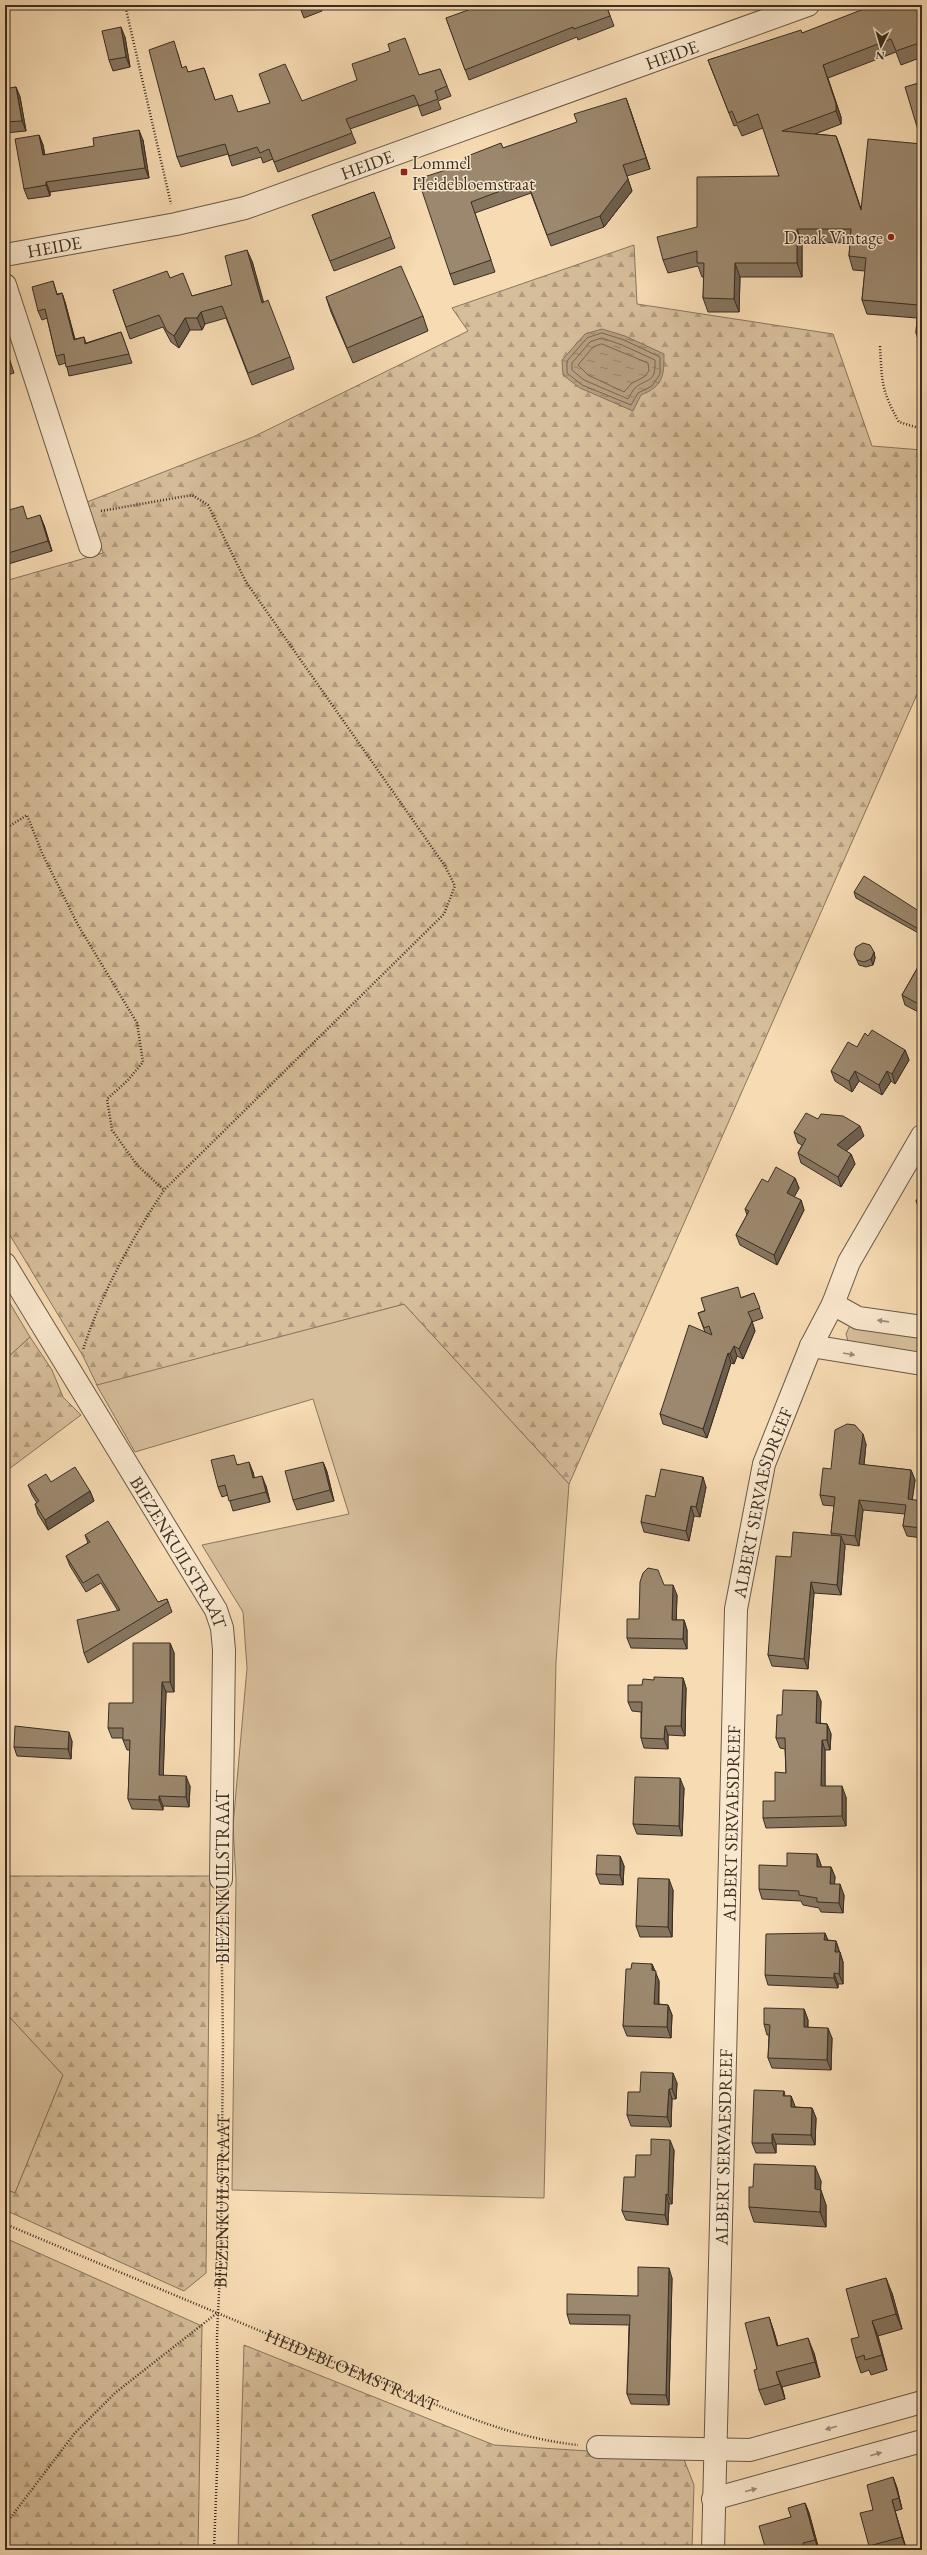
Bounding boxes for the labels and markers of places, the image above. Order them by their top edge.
place label: Lommel Heidebloemstraat [412,151,535,195]
marker: Lommel Heidebloemstraat [399,167,409,177]
place label: Draak Vintage [784,226,883,249]
marker: Draak Vintage [886,232,896,242]

